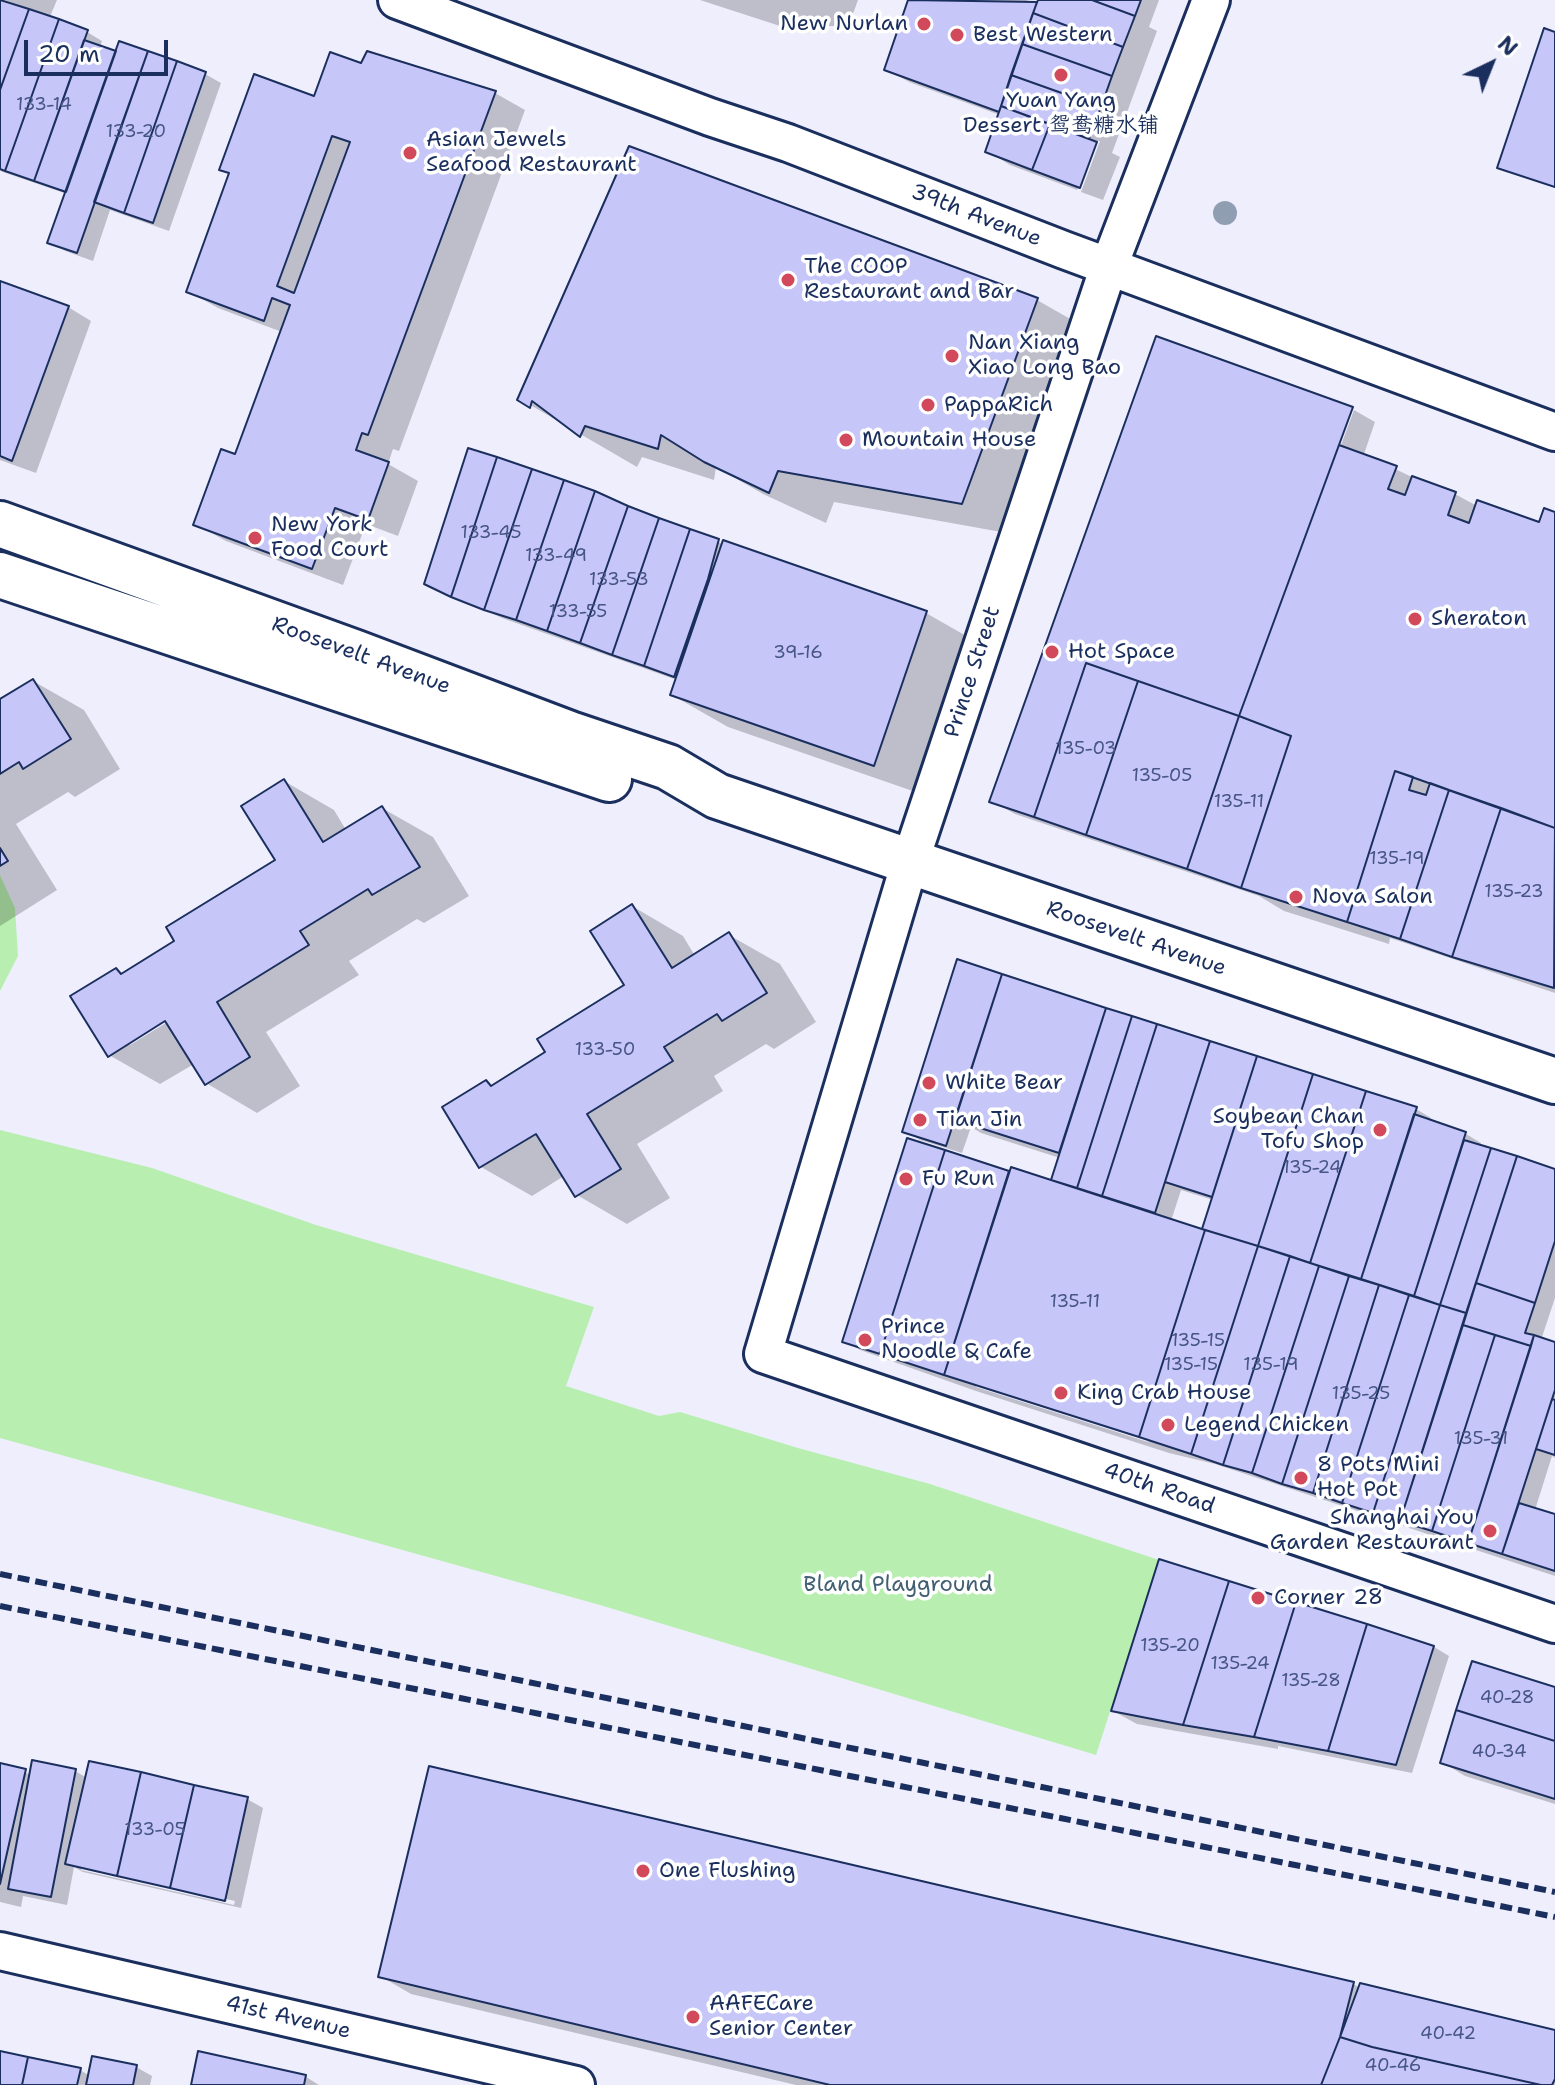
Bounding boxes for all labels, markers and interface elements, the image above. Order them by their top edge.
place label: New Nurlan [780,11,908,37]
marker: New Nurlan [915,15,933,33]
place label: Best Western [973,22,1113,48]
scale bar [28,24,172,74]
north arrow [1451,24,1531,104]
marker: Best Western [948,26,966,44]
text: N [1491,30,1524,63]
text: 20 m [38,38,100,70]
marker: Yuan Yang Dessert 鸳鸯糖水铺 [1052,66,1070,84]
place label: Yuan Yang Dessert 鸳鸯糖水铺 [963,88,1159,140]
house number: 133-14 [16,94,72,116]
house number: 133-20 [106,121,166,143]
place label: Asian Jewels Seafood Restaurant [426,127,637,178]
marker: Asian Jewels Seafood Restaurant [401,144,419,162]
street label: 39th Avenue [907,179,1045,253]
place label: The COOP Restaurant and Bar [804,254,1014,306]
marker: The COOP Restaurant and Bar [779,271,797,289]
place label: Nan Xiang Xiao Long Bao [968,330,1121,382]
marker: Nan Xiang Xiao Long Bao [943,347,961,365]
place label: PappaRich [944,392,1053,418]
marker: PappaRich [919,396,937,414]
place label: Mountain House [862,427,1036,453]
marker: Mountain House [837,431,855,449]
place label: New York Food Court [271,512,389,564]
house number: 133-45 [461,522,521,544]
marker: New York Food Court [246,529,264,547]
house number: 133-49 [525,545,587,567]
house number: 133-53 [589,569,649,591]
house number: 133-55 [549,601,607,623]
street label: Prince Street [939,603,1007,741]
place label: Sheraton [1431,606,1527,632]
marker: Sheraton [1406,610,1424,628]
street label: Roosevelt Avenue [268,611,454,701]
place label: Hot Space [1068,639,1175,665]
house number: 39-16 [773,642,823,664]
marker: Hot Space [1043,643,1061,661]
house number: 135-03 [1055,738,1117,760]
house number: 135-05 [1132,765,1192,787]
house number: 135-11 [1214,791,1264,813]
house number: 135-19 [1369,848,1425,870]
house number: 135-23 [1484,881,1544,903]
place label: Nova Salon [1312,884,1433,910]
marker: Nova Salon [1287,888,1305,906]
street label: Roosevelt Avenue [1043,896,1229,982]
house number: 133-50 [575,1039,635,1061]
place label: White Bear [945,1070,1063,1096]
marker: White Bear [920,1074,938,1092]
place label: Soybean Chan Tofu Shop [1213,1104,1364,1156]
place label: Tian Jin [936,1107,1022,1133]
marker: Tian Jin [911,1111,929,1129]
marker: Soybean Chan Tofu Shop [1371,1121,1389,1139]
house number: 135-24 [1282,1157,1342,1179]
place label: Fu Run [922,1166,994,1192]
marker: Fu Run [897,1170,915,1188]
house number: 135-11 [1050,1291,1100,1313]
place label: Prince Noodle & Cafe [881,1314,1032,1366]
house number: 135-15 [1171,1330,1225,1352]
marker: Prince Noodle & Cafe [856,1331,874,1349]
house number: 135-15 [1164,1354,1218,1376]
house number: 135-19 [1243,1354,1299,1376]
place label: King Crab House [1077,1380,1252,1406]
house number: 135-25 [1332,1383,1390,1405]
marker: King Crab House [1052,1384,1070,1402]
place label: Legend Chicken [1184,1412,1349,1438]
marker: Legend Chicken [1159,1416,1177,1434]
house number: 135-31 [1454,1428,1508,1450]
place label: 8 Pots Mini Hot Pot [1317,1452,1440,1504]
street label: 40th Road [1100,1458,1218,1520]
marker: 8 Pots Mini Hot Pot [1292,1469,1310,1487]
place label: Shanghai You Garden Restaurant [1270,1505,1474,1556]
marker: Shanghai You Garden Restaurant [1481,1522,1499,1540]
park label: Bland Playground [803,1572,993,1598]
place label: Corner 28 [1274,1585,1383,1611]
marker: Corner 28 [1249,1589,1267,1607]
house number: 135-20 [1140,1635,1200,1657]
house number: 135-24 [1210,1653,1270,1675]
house number: 135-28 [1281,1670,1341,1692]
house number: 40-28 [1480,1687,1534,1709]
house number: 40-34 [1472,1741,1526,1763]
house number: 133-05 [124,1819,186,1841]
place label: One Flushing [659,1858,795,1884]
marker: One Flushing [634,1862,652,1880]
street label: 41st Avenue [223,1991,353,2045]
place label: AAFECare Senior Center [709,1991,853,2042]
marker: AAFECare Senior Center [684,2008,702,2026]
house number: 40-42 [1420,2023,1476,2045]
house number: 40-46 [1365,2055,1421,2077]

